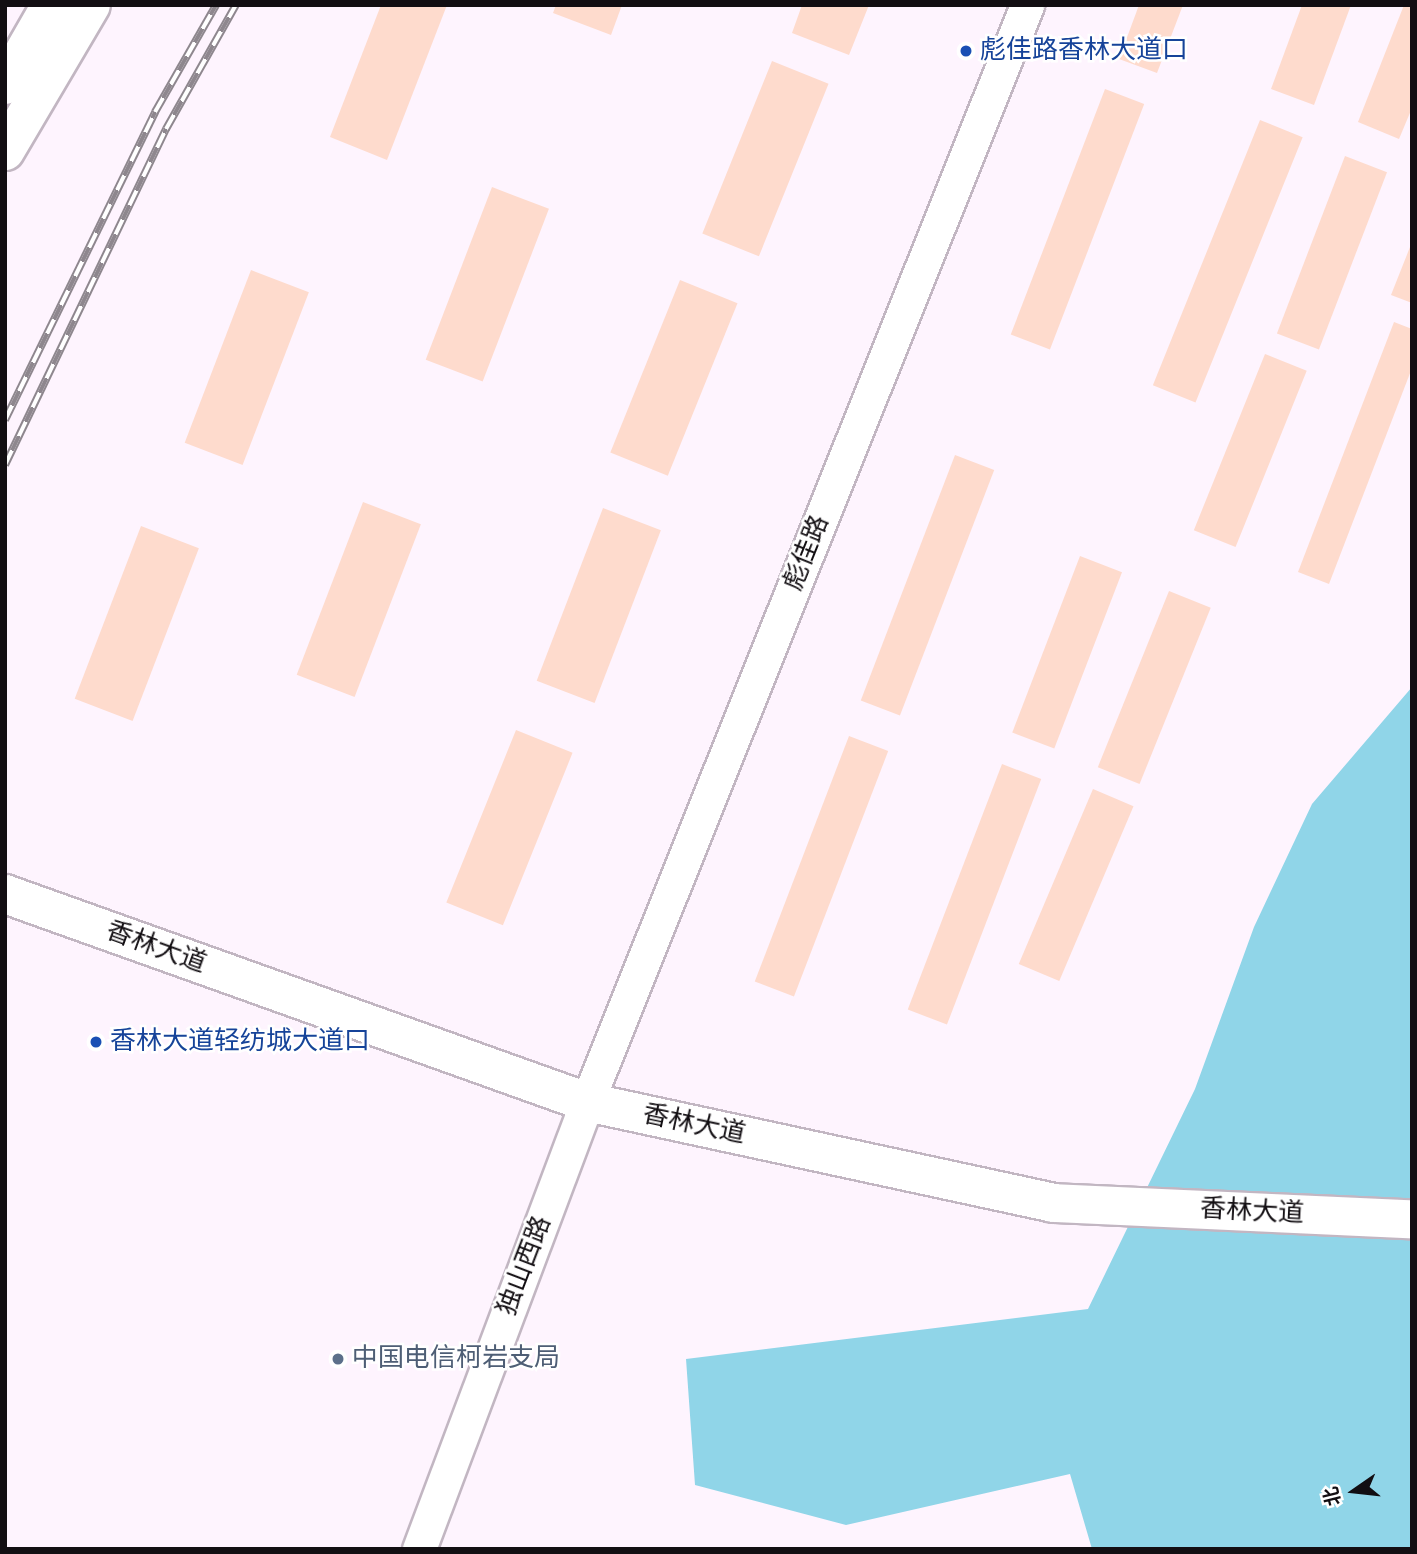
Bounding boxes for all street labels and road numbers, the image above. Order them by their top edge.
street label: 彪佳路 [778,511,836,595]
street label: 香林大道 [102,916,210,980]
street label: 香林大道 [640,1099,748,1151]
street label: 香林大道 [1199,1194,1305,1230]
street label: 独山西路 [492,1212,558,1320]

